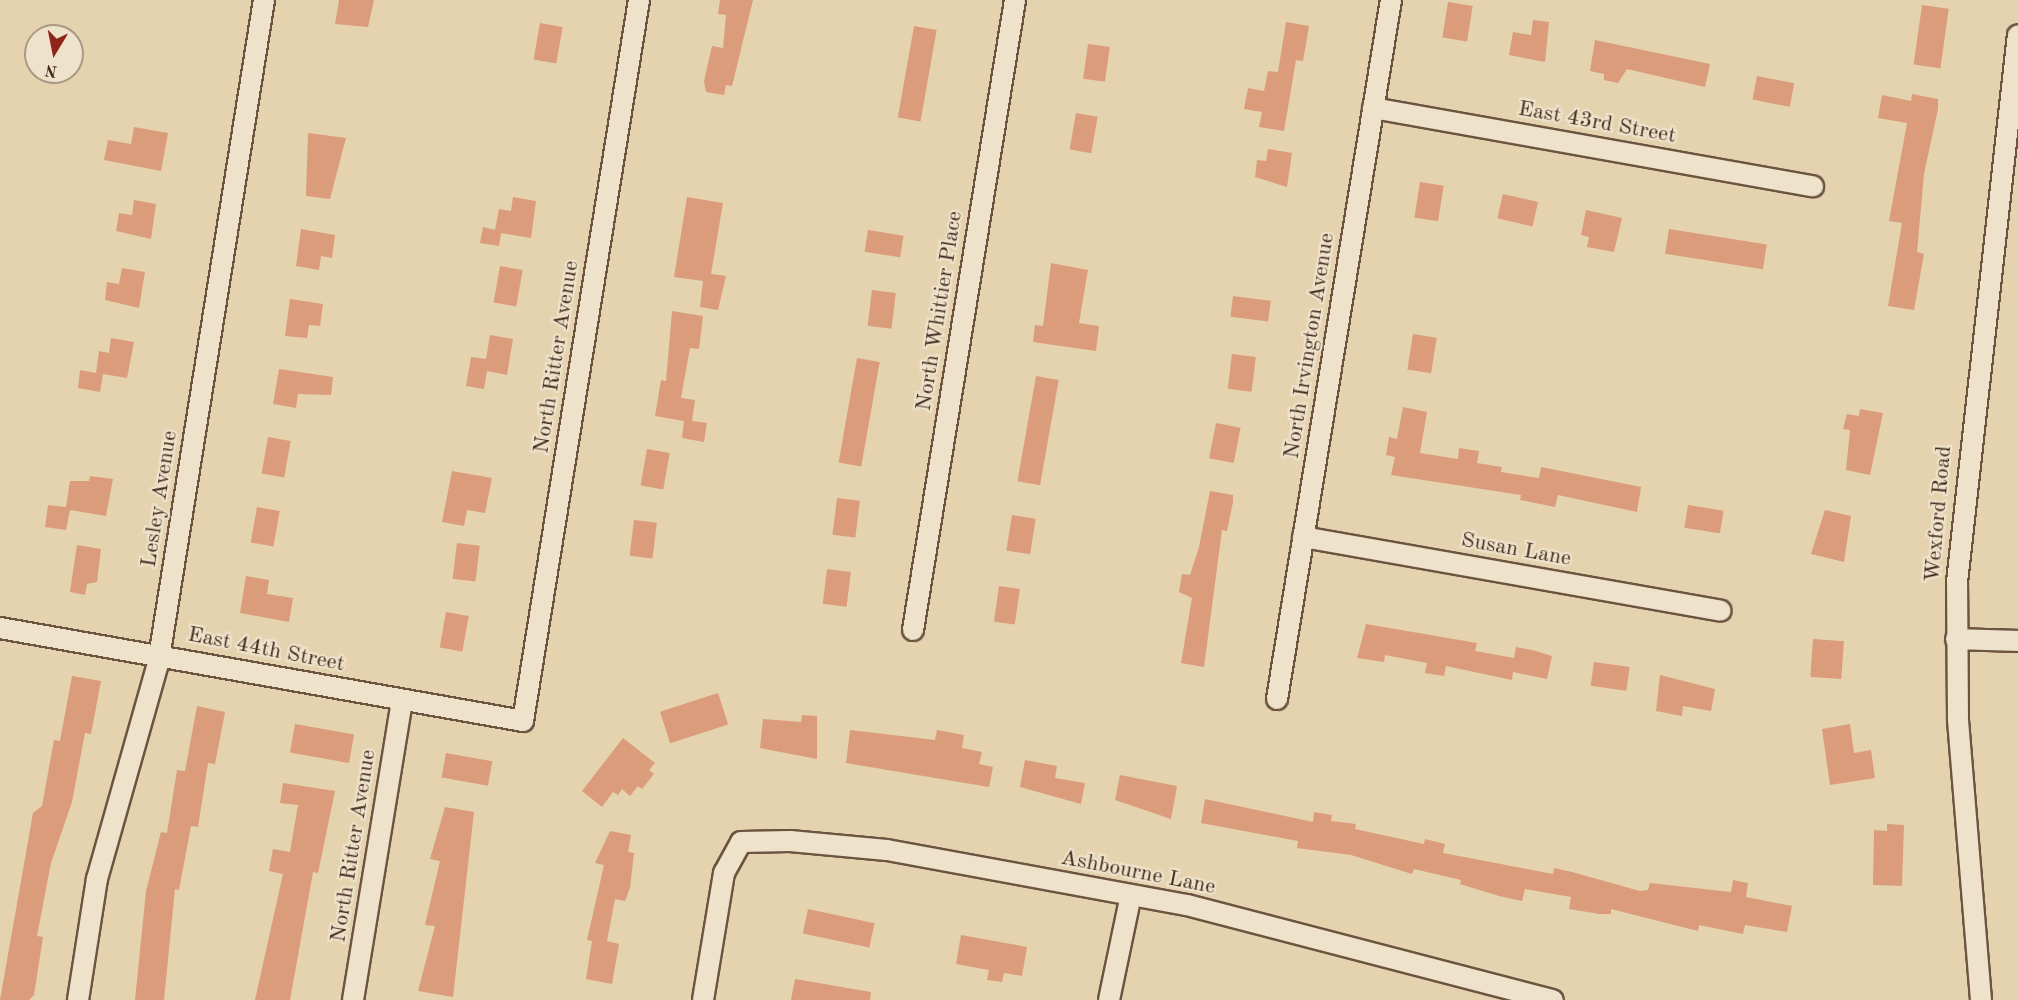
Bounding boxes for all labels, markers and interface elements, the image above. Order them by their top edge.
north arrow [24,24,84,84]
text: N [44,61,59,79]
street label: East 43rd Street [1516,96,1678,150]
street label: North Whittier Place [911,209,969,413]
street label: North Irvington Avenue [1279,231,1341,461]
street label: North Ritter Avenue [529,259,585,455]
street label: Lesley Avenue [136,429,184,569]
street label: Wexford Road [1920,445,1958,583]
street label: Susan Lane [1459,527,1573,573]
street label: East 44th Street [185,622,347,678]
street label: North Ritter Avenue [326,748,382,944]
street label: Ashbourne Lane [1058,845,1218,901]

